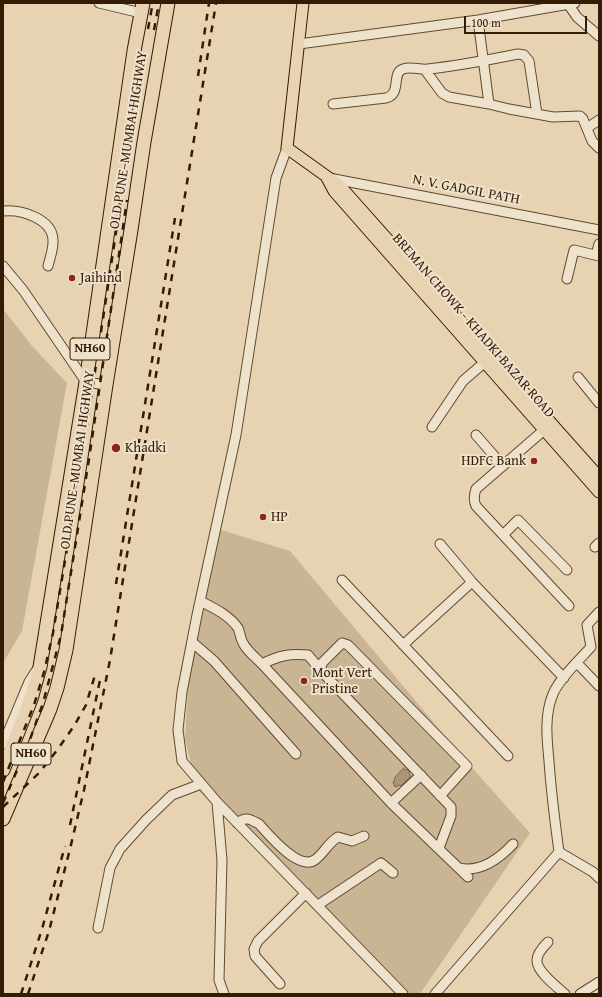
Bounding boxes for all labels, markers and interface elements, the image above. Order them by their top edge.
scale bar [466,8,589,34]
text: 100 m [471,14,501,31]
street label: OLD PUNE–MUMBAI HIGHWAY [107,50,151,230]
street label: N. V. GADGIL PATH [411,171,521,209]
street label: BREMAN CHOWK - KHADKI BAZAR ROAD [388,230,558,422]
place label: Jaihind [80,270,122,286]
marker: Jaihind [67,273,77,283]
road number: NH60 [70,338,110,360]
street label: OLD PUNE–MUMBAI HIGHWAY [57,370,99,550]
place label: Khadki [125,440,166,456]
marker: Khadki [110,442,122,454]
place label: HDFC Bank [461,453,526,469]
marker: HDFC Bank [529,456,539,466]
place label: HP [271,509,288,525]
marker: HP [258,512,268,522]
place label: Mont Vert Pristine [312,665,372,698]
marker: Mont Vert Pristine [299,676,309,686]
road number: NH60 [11,743,51,765]

